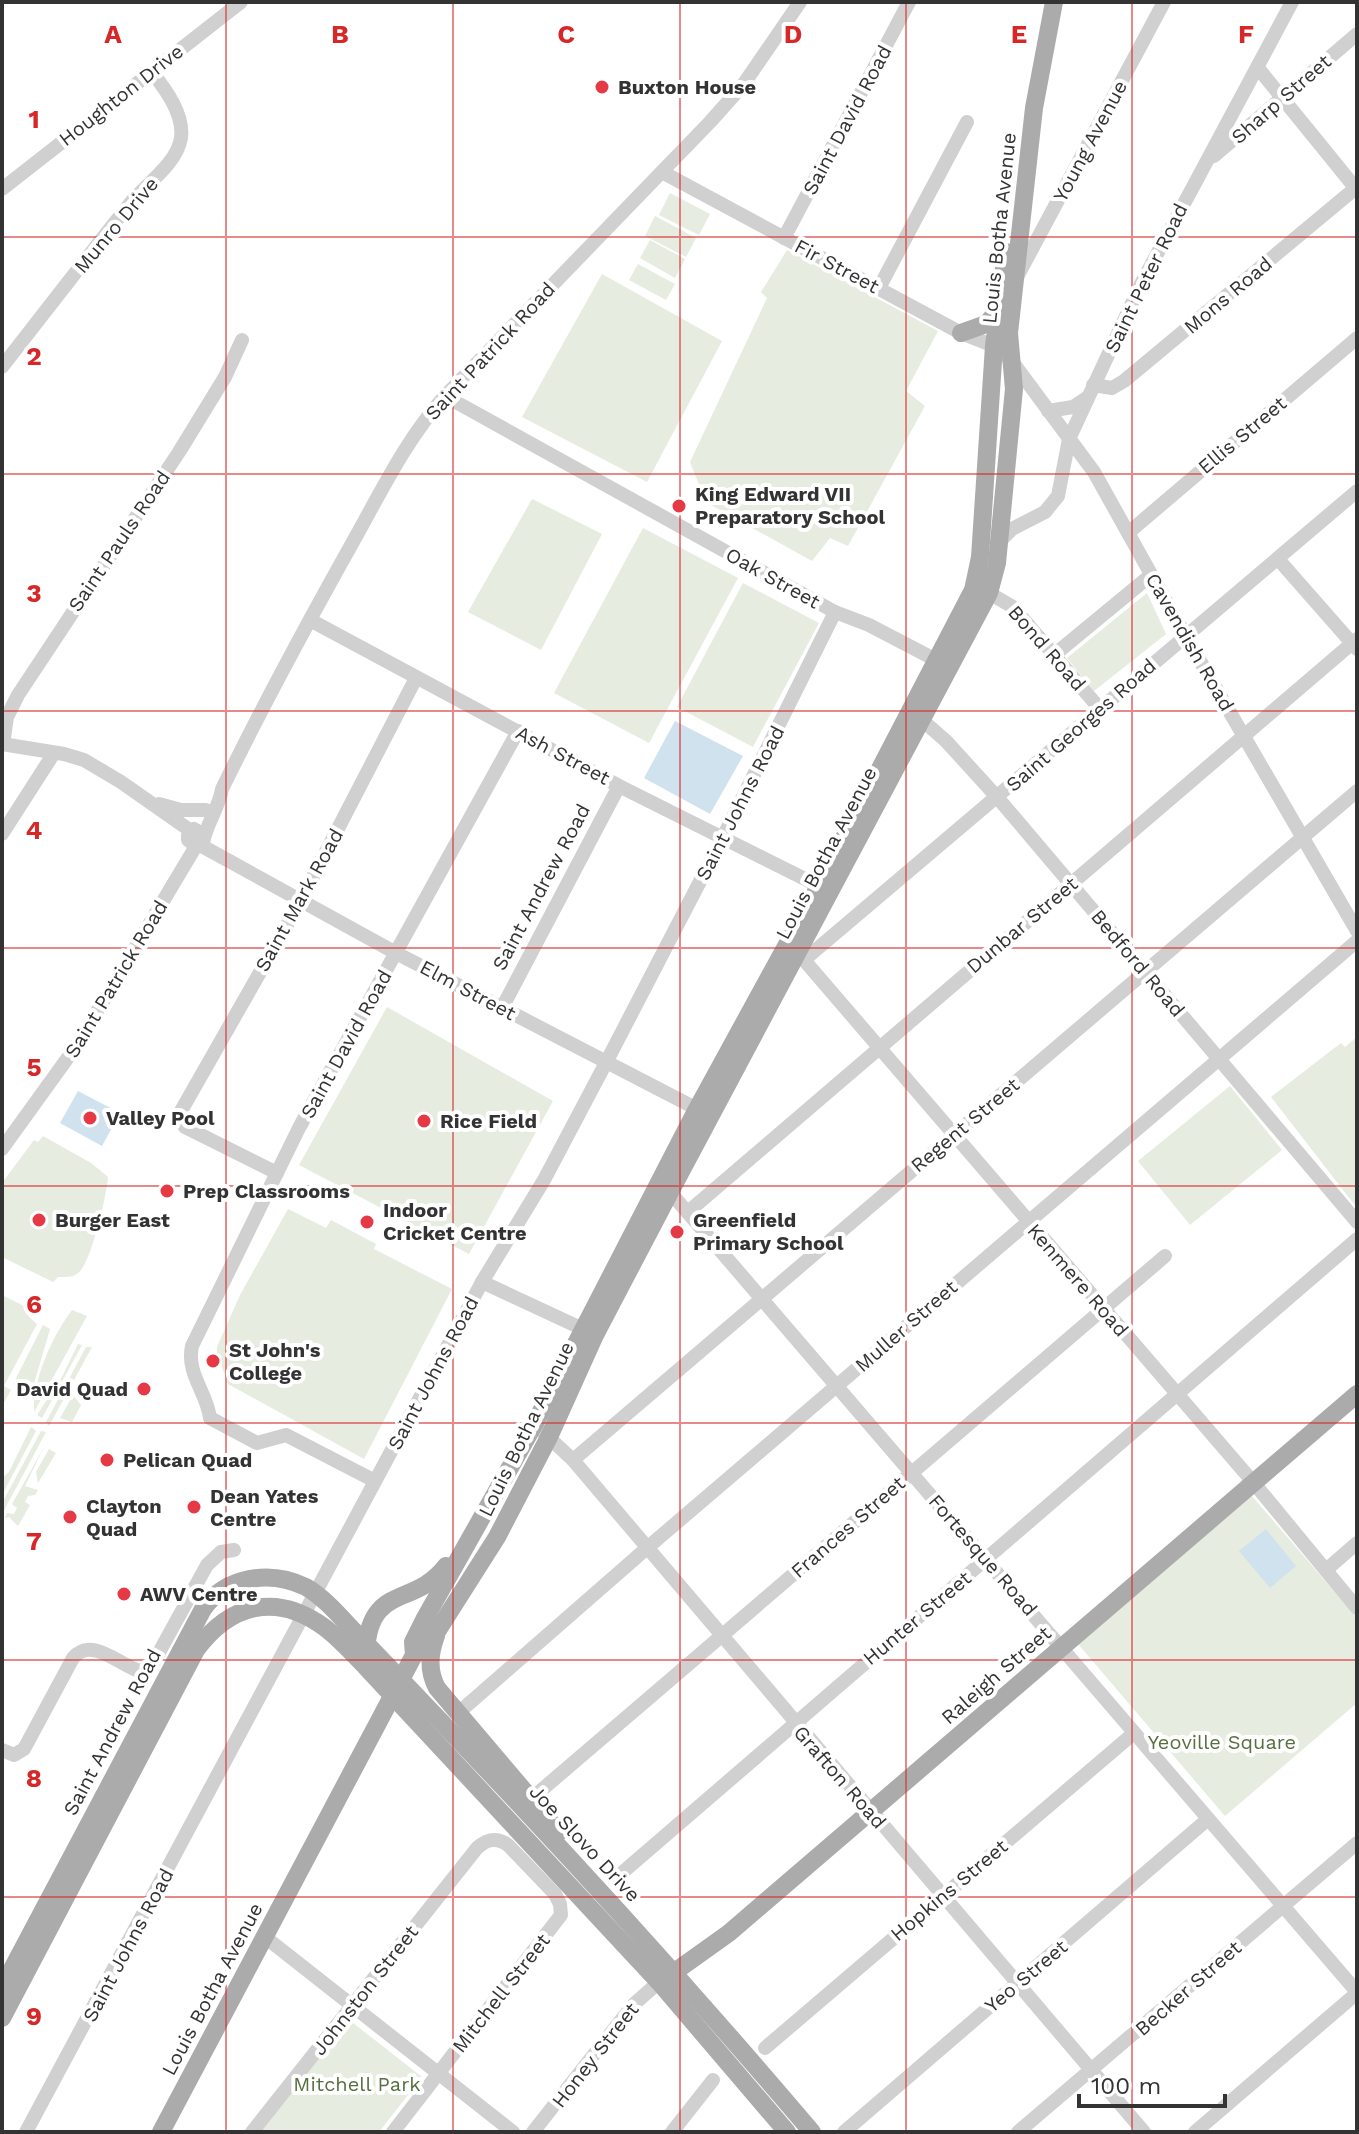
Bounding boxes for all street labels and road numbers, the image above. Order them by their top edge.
street label: Houghton Drive [54,39,188,151]
street label: Saint David Road [797,41,897,199]
street label: Sharp Street [1226,49,1336,149]
street label: Young Avenue [1048,76,1132,206]
street label: Louis Botha Avenue [977,131,1021,325]
street label: Munro Drive [69,172,163,278]
street label: Saint Peter Road [1099,199,1193,357]
street label: Fir Street [791,234,884,299]
street label: Mons Road [1179,251,1277,339]
street label: Saint Patrick Road [420,277,560,425]
street label: Ellis Street [1193,391,1292,479]
street label: Saint Pauls Road [63,466,175,616]
street label: Oak Street [722,542,825,614]
street label: Cavendish Road [1141,569,1239,715]
street label: Bond Road [1003,600,1091,696]
street label: Saint Georges Road [1001,653,1161,797]
street label: Ash Street [512,720,615,790]
street label: Saint Johns Road [691,722,789,884]
street label: Louis Botha Avenue [770,763,882,943]
street label: Saint Andrew Road [487,800,595,974]
street label: Saint Mark Road [250,824,348,976]
street label: Dunbar Street [962,871,1083,978]
street label: Saint Patrick Road [60,896,172,1062]
street label: Bedford Road [1086,904,1190,1022]
street label: Elm Street [416,955,521,1026]
street label: Saint David Road [295,966,397,1122]
street label: Regent Street [906,1072,1025,1177]
street label: Kenmere Road [1022,1219,1134,1341]
street label: Muller Street [850,1275,963,1377]
street label: Saint Johns Road [382,1292,484,1454]
street label: Louis Botha Avenue [473,1337,579,1521]
street label: Frances Street [786,1471,910,1583]
street label: Fortesque Road [924,1489,1042,1621]
street label: Hunter Street [858,1565,976,1670]
street label: Raleigh Street [936,1620,1056,1729]
street label: Saint Andrew Road [58,1645,166,1819]
street label: Grafton Road [789,1721,891,1833]
street label: Joe Slovo Drive [525,1779,645,1907]
street label: Hopkins Street [885,1834,1013,1946]
street label: Saint Johns Road [77,1864,179,2026]
street label: Louis Botha Avenue [156,1899,268,2079]
street label: Johnston Street [307,1920,424,2060]
street label: Mitchell Street [447,1928,555,2057]
street label: Yeo Street [980,1934,1073,2018]
street label: Becker Street [1130,1935,1247,2041]
street label: Honey Street [547,1997,644,2112]

